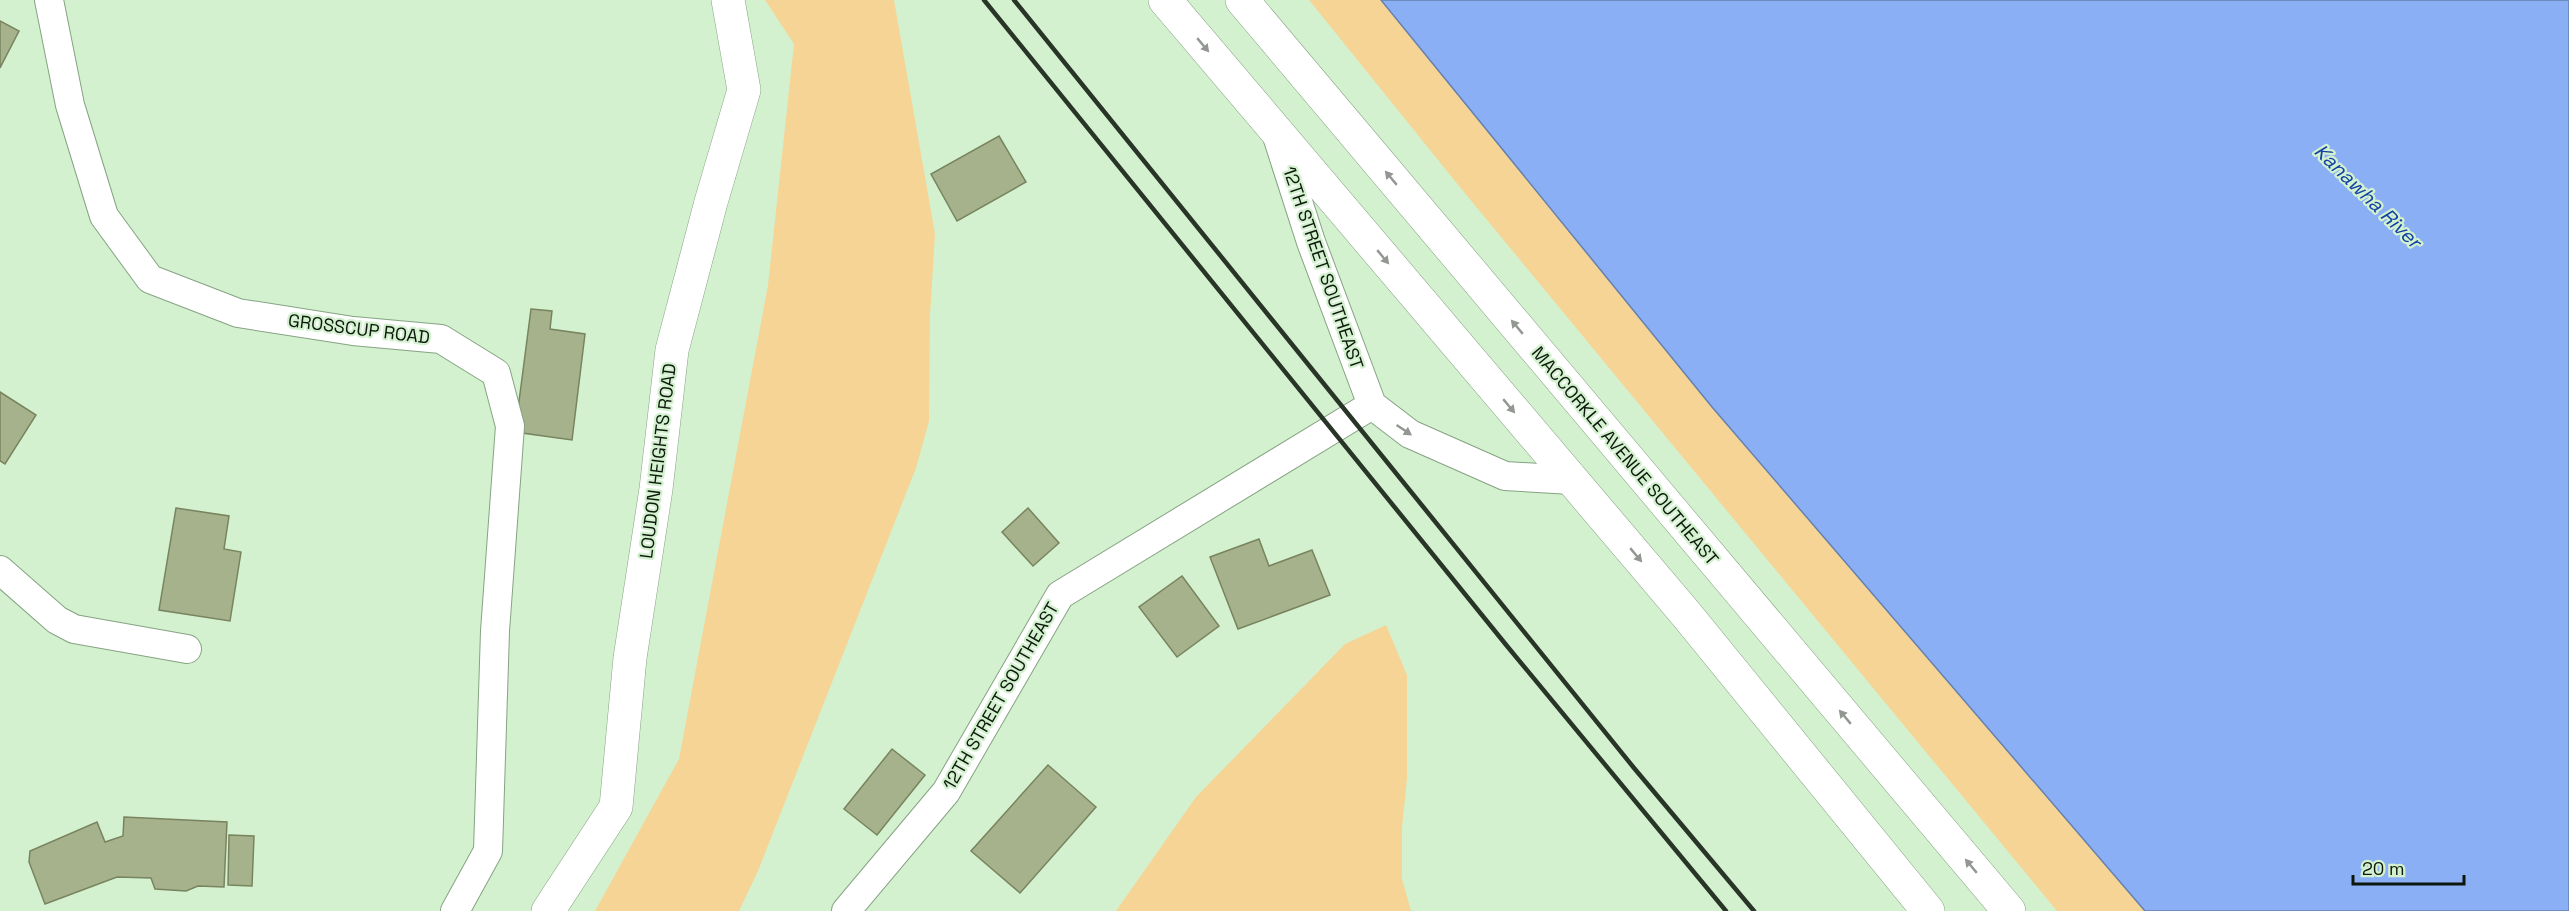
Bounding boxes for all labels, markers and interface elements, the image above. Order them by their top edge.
one-way arrow [1196,37,1209,53]
water label: Kanawha River [2309,138,2429,255]
street label: 12TH STREET SOUTHEAST [1278,163,1369,373]
one-way arrow [1385,171,1398,186]
one-way arrow [1376,249,1389,264]
street label: GROSSCUP ROAD [287,308,431,349]
one-way arrow [1510,319,1523,335]
street label: MACCORKLE AVENUE SOUTHEAST [1527,341,1724,570]
street label: LOUDON HEIGHTS ROAD [634,362,681,560]
one-way arrow [1503,398,1516,414]
one-way arrow [1395,424,1412,435]
one-way arrow [1629,547,1642,563]
street label: 12TH STREET SOUTHEAST [937,598,1064,794]
one-way arrow [1839,709,1852,725]
scale bar [2353,848,2464,886]
text: 20 m [2362,857,2405,880]
one-way arrow [1965,859,1978,874]

